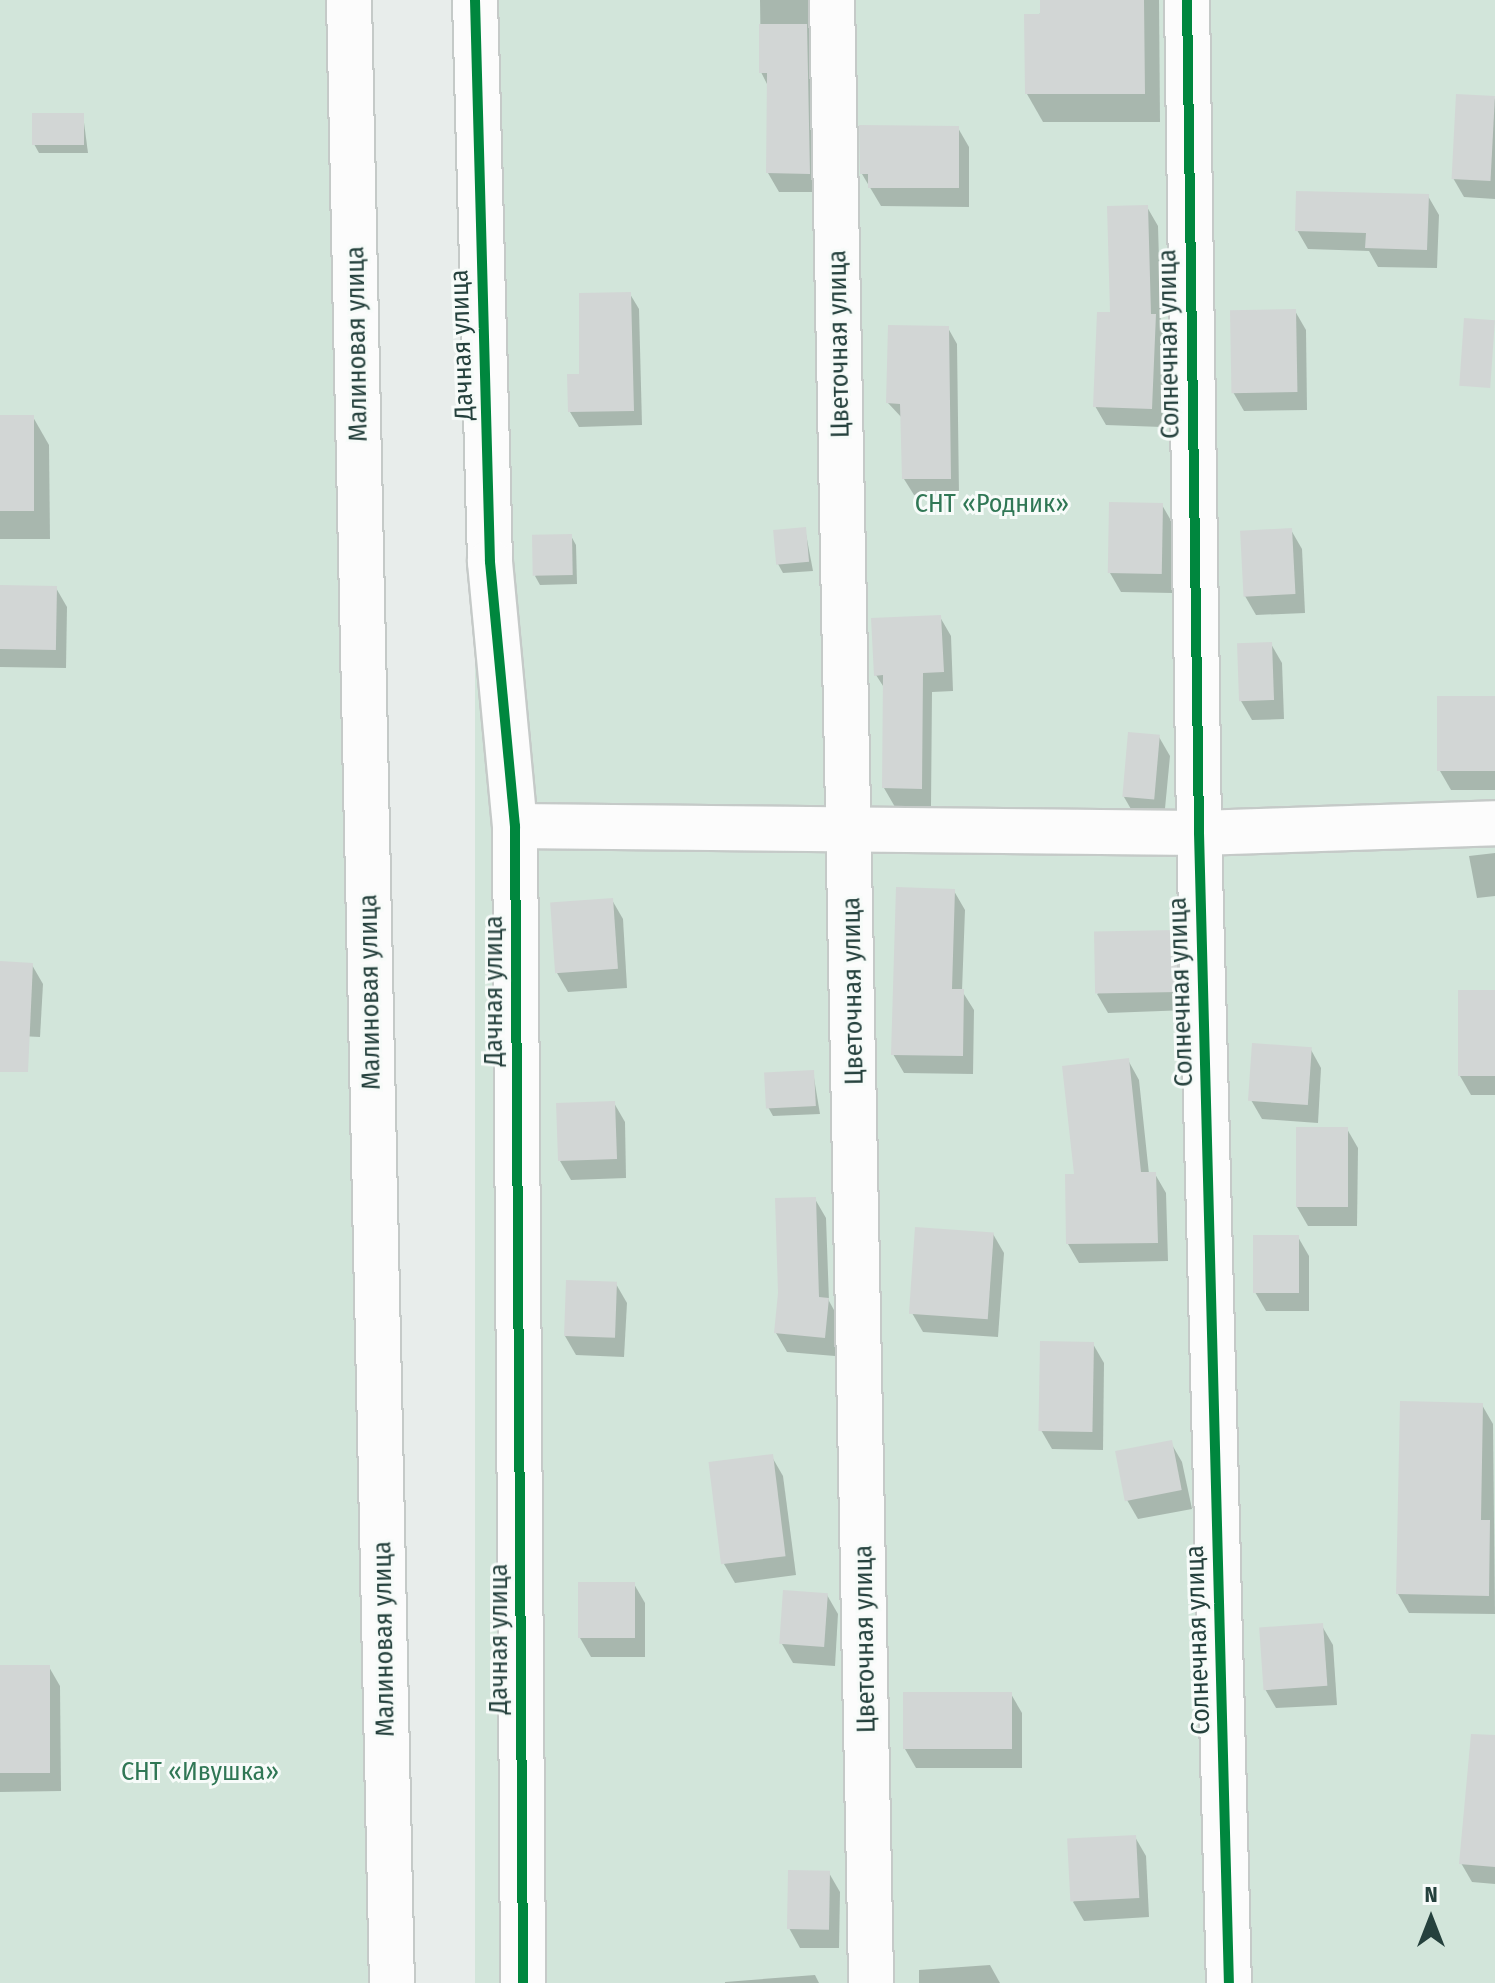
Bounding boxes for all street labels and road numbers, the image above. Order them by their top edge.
street label: Малиновая улица [340,246,374,442]
street label: Солнечная улица [1152,249,1186,439]
street label: Цветочная улица [822,250,856,438]
street label: Дачная улица [444,269,480,421]
street label: Малиновая улица [353,894,387,1090]
street label: Цветочная улица [836,897,870,1085]
street label: Солнечная улица [1162,897,1200,1087]
street label: Дачная улица [478,916,510,1066]
street label: Малиновая улица [367,1541,401,1737]
street label: Цветочная улица [848,1545,882,1733]
street label: Солнечная улица [1179,1545,1217,1735]
street label: Дачная улица [483,1564,515,1714]

